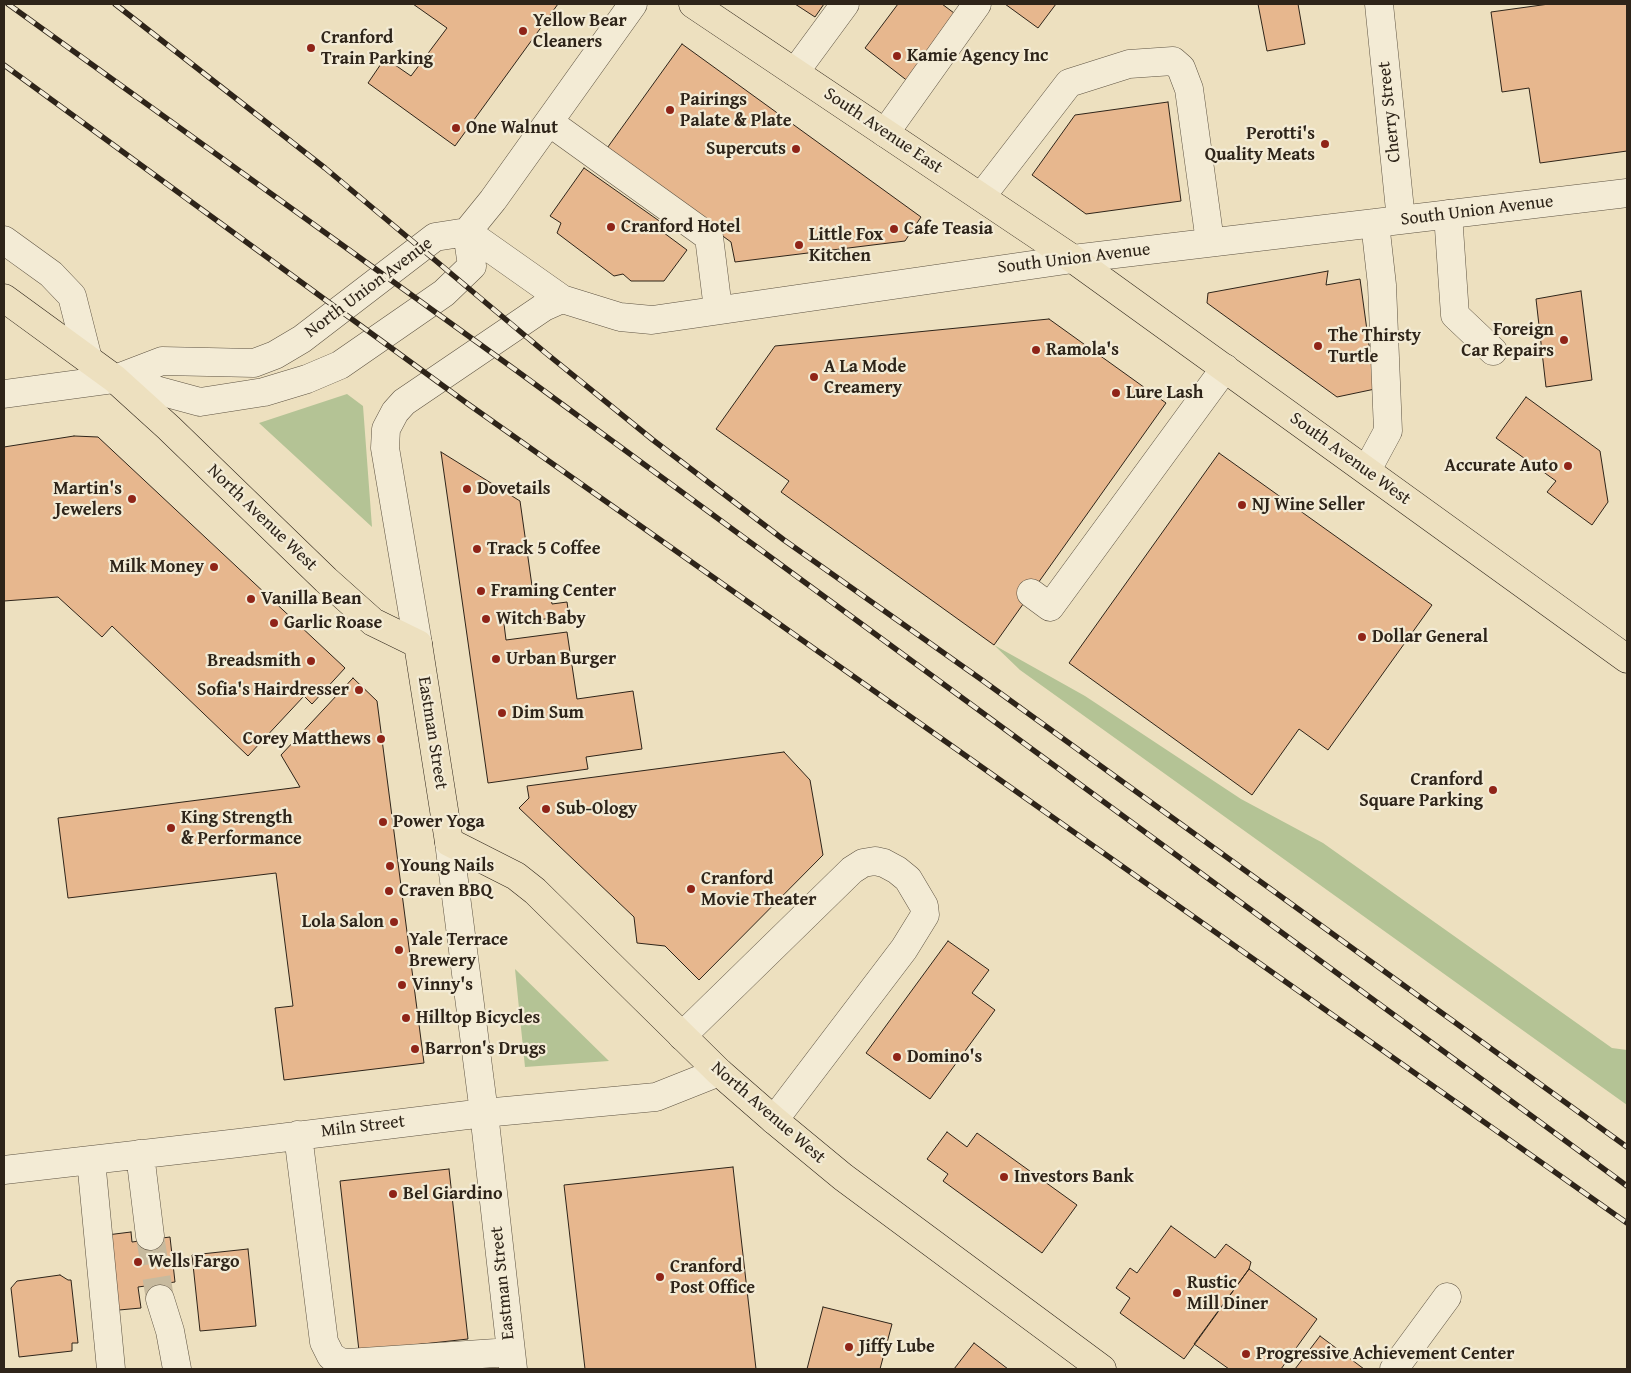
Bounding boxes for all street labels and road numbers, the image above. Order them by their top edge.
street label: Cherry Street [1374,60,1406,164]
street label: South Avenue East [820,83,946,179]
street label: South Union Avenue [1399,191,1555,231]
street label: North Union Avenue [301,233,437,343]
street label: South Union Avenue [996,239,1152,279]
street label: South Avenue West [1285,408,1415,510]
street label: North Avenue West [202,460,322,576]
street label: Eastman Street [412,675,452,791]
street label: North Avenue West [706,1057,830,1169]
street label: Miln Street [320,1111,406,1143]
street label: Eastman Street [486,1225,520,1341]

